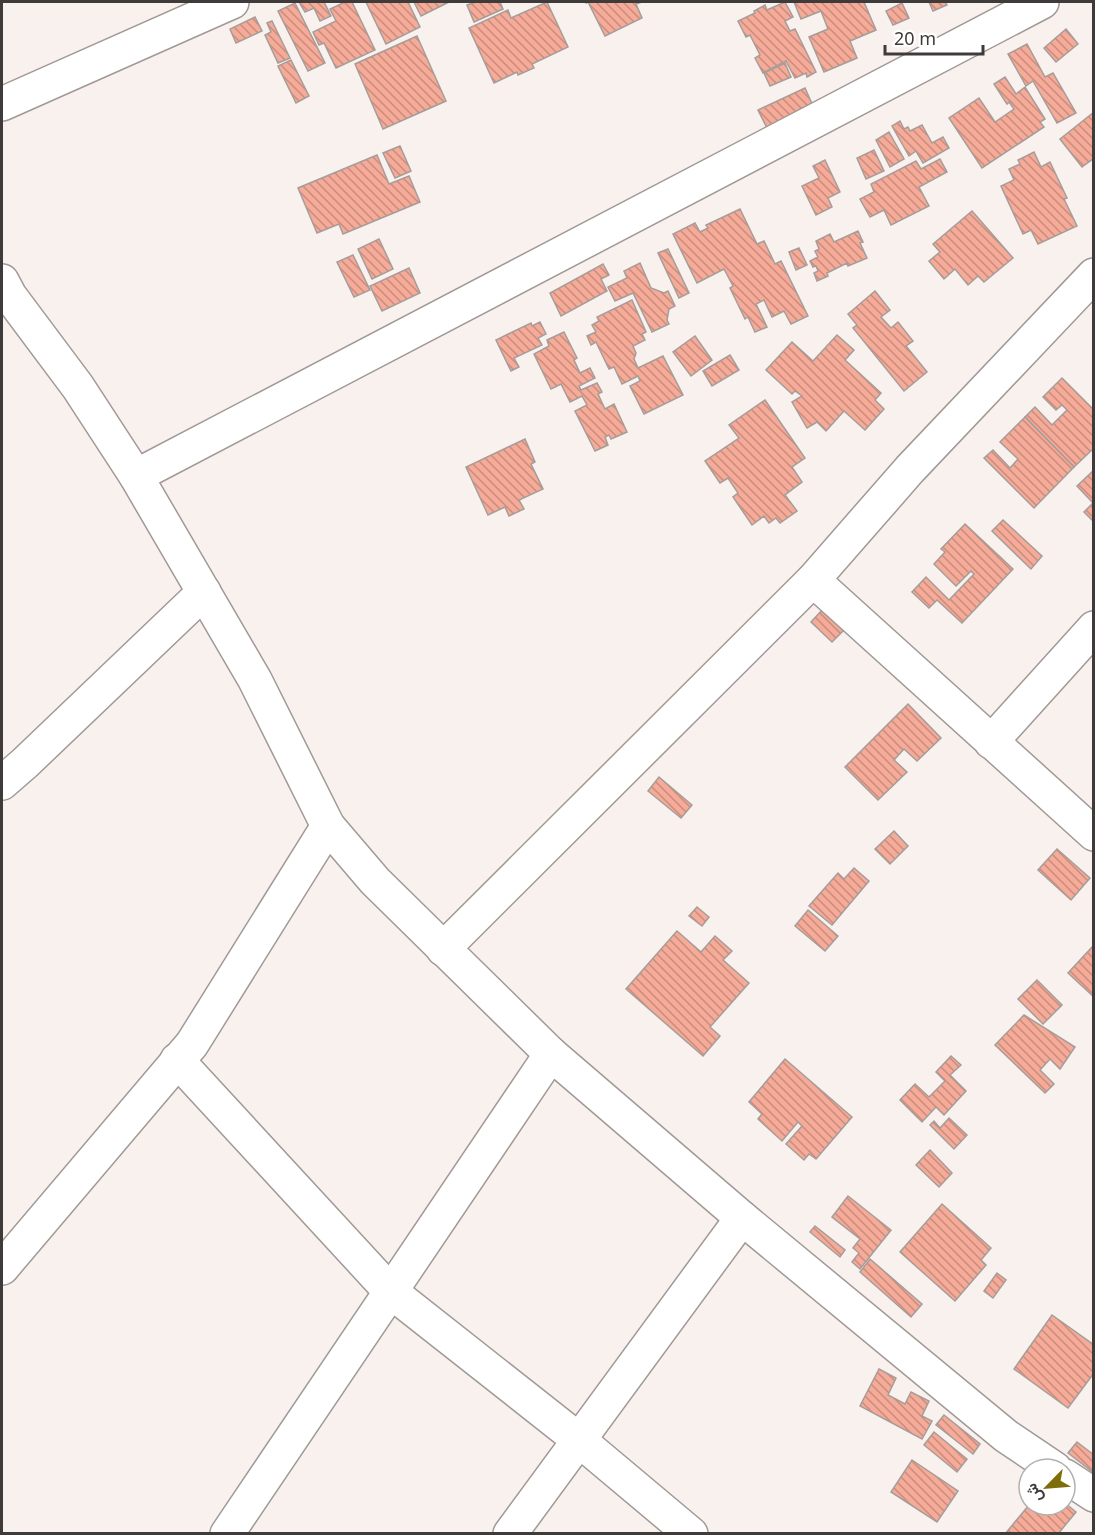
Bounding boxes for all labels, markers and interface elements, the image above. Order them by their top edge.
scale bar [885,18,982,56]
text: 20 m [894,26,936,50]
north arrow [1017,1457,1077,1517]
text: ش [1019,1480,1047,1507]

